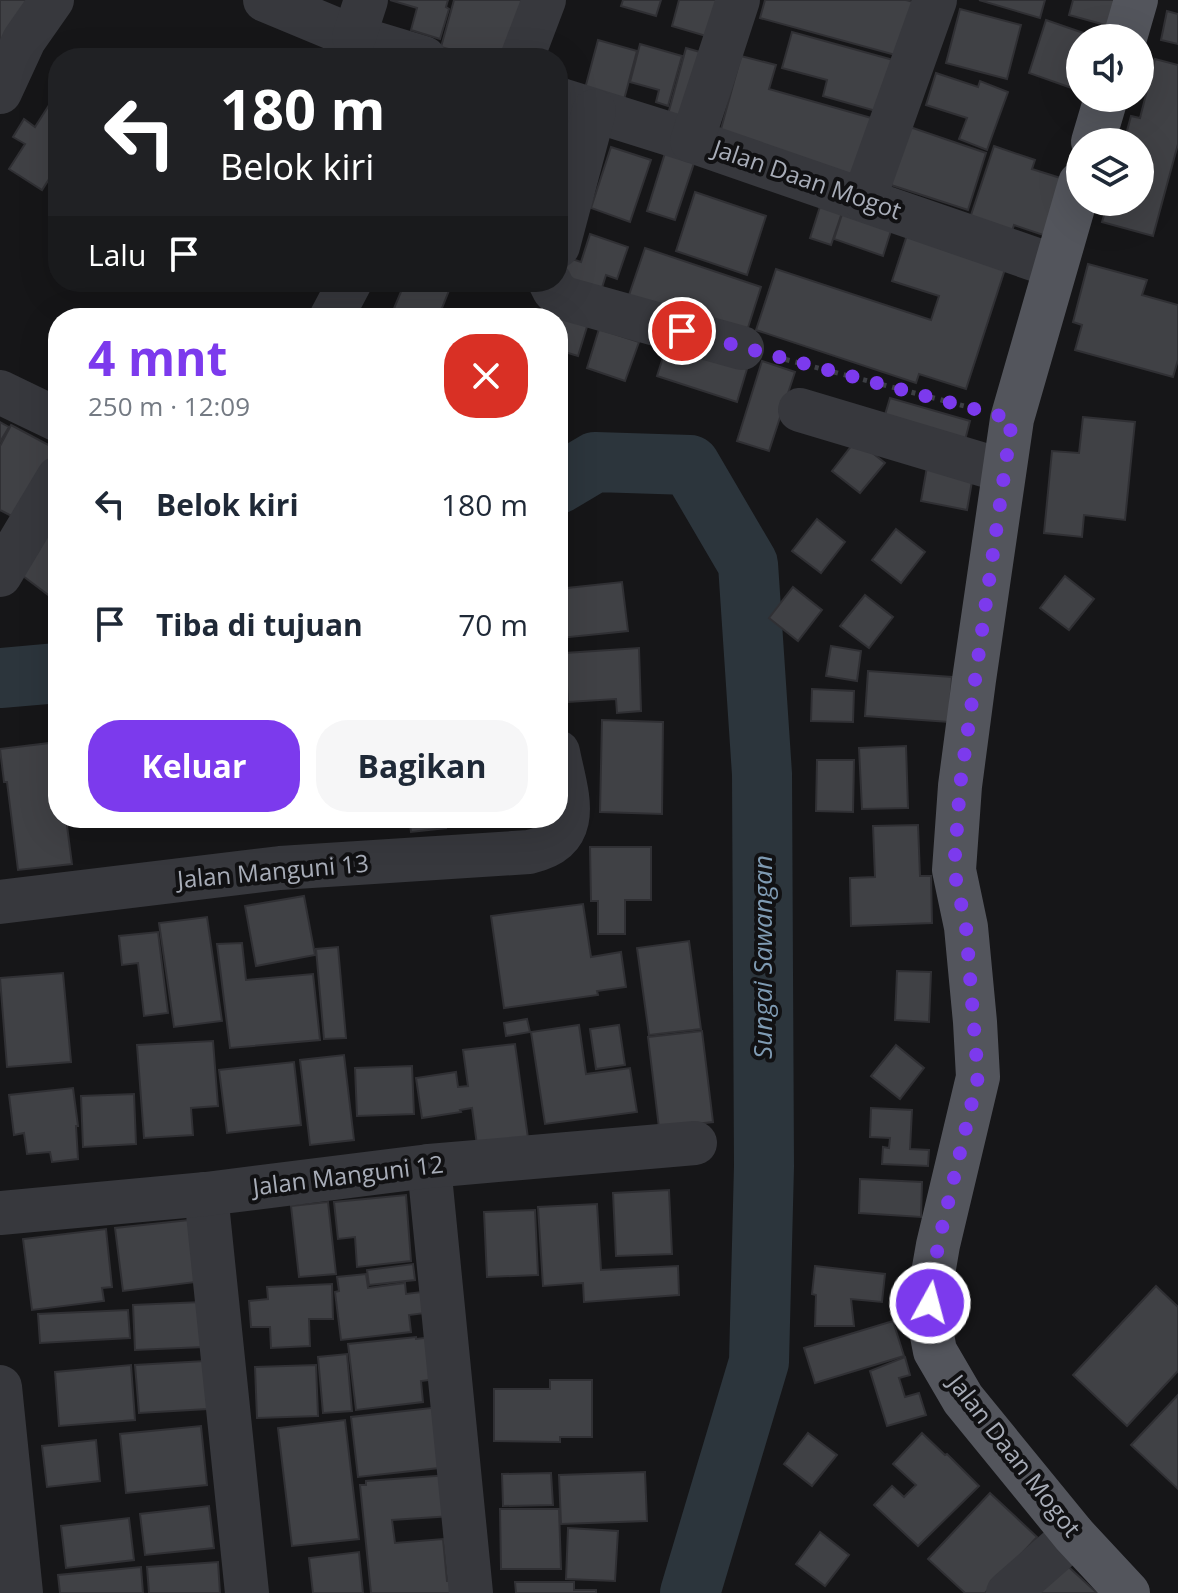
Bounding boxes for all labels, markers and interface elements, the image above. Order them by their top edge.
map controls [1066,24,1154,216]
button: sound [1066,24,1154,112]
text: 180 m [220,70,386,146]
icon: left [88,80,192,184]
button: layers [1066,128,1154,216]
street label: Jalan Daan Mogot [707,130,906,226]
text: Belok kiri [220,142,374,191]
icon: arrive [162,232,206,276]
text: Lalu [88,234,146,275]
pin [648,297,716,365]
icon: arrive [660,309,704,353]
text: 4 mnt [88,325,227,390]
button: close [444,334,528,418]
text: 250 m · 12:09 [88,388,250,424]
icon: left [88,482,132,526]
text: Belok kiri [156,484,299,525]
text: 180 m [441,484,528,525]
icon: arrive [88,602,132,646]
text: Tiba di tujuan [156,604,363,645]
text: 70 m [458,604,528,645]
button: Keluar [88,720,300,812]
button: Bagikan [316,720,528,812]
street label: Jalan Manguni 13 [174,846,370,895]
water label: Sungai Sawangan [744,855,780,1059]
street label: Jalan Manguni 12 [249,1146,445,1203]
position arrow [888,1261,972,1345]
street label: Jalan Daan Mogot [940,1366,1089,1543]

